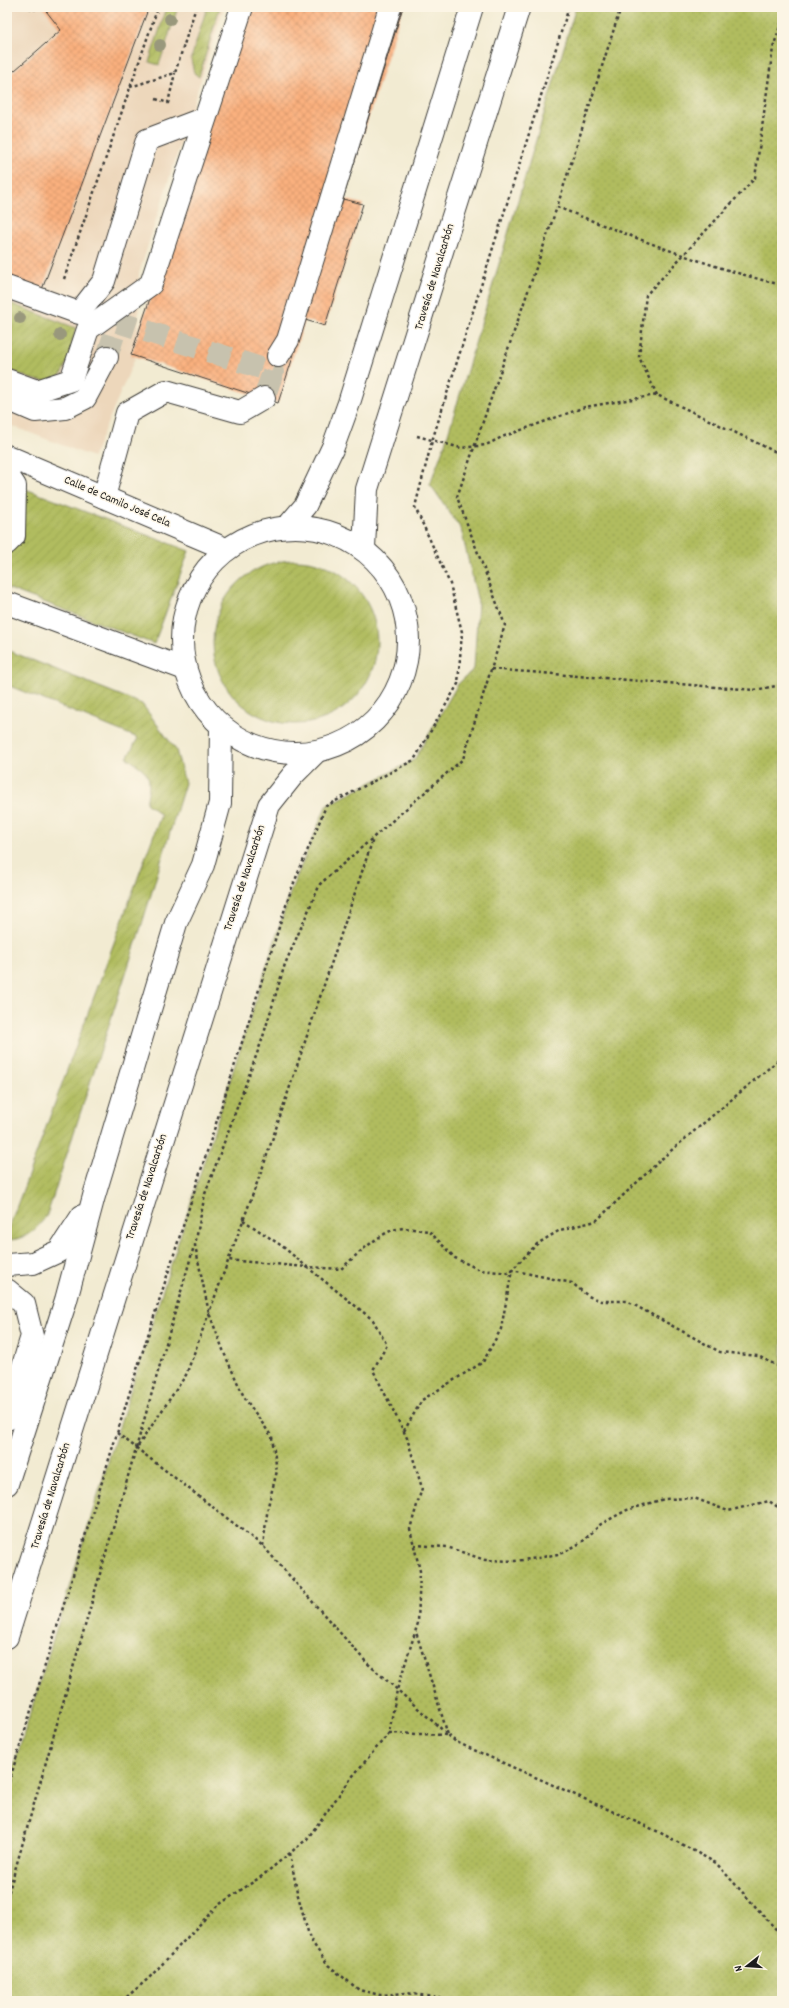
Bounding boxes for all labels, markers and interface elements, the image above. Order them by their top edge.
street label: Travesía de Navalcarbón [411,221,459,332]
street label: Calle de Camilo José Cela [61,472,173,532]
street label: Travesía de Navalcarbón [220,822,270,933]
street label: Travesía de Navalcarbón [122,1131,172,1242]
street label: Travesía de Navalcarbón [27,1440,75,1551]
north arrow [727,1946,767,1986]
text: N [731,1963,748,1973]

